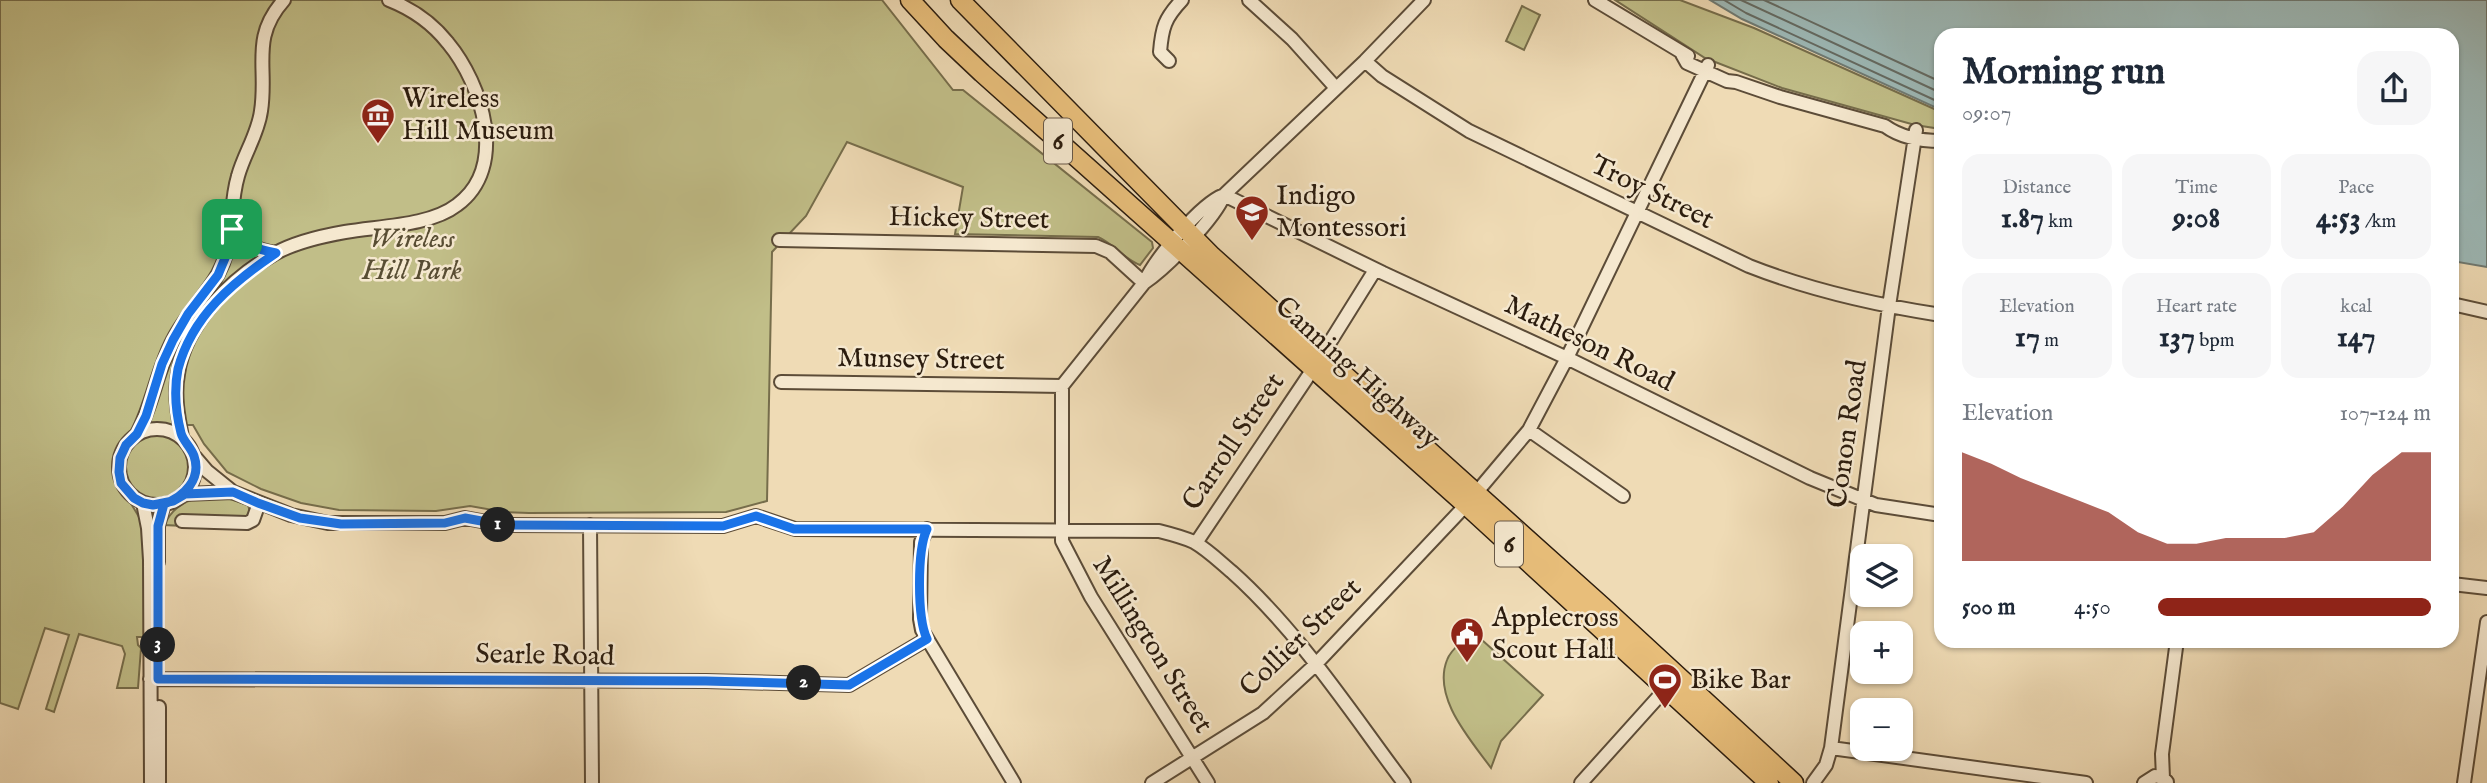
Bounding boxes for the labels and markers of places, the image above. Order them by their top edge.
place label: Wireless Hill Museum [402,82,554,149]
museum icon: Wireless Hill Museum [359,96,397,145]
place label: Indigo Montessori [1276,179,1407,246]
school or university icon: Indigo Montessori [1233,193,1271,242]
pin [202,199,262,259]
pin: 1 [480,508,516,542]
place label: Applecross Scout Hall [1491,601,1619,668]
public building icon: Applecross Scout Hall [1448,615,1486,664]
pin: 3 [140,628,176,662]
sports icon: Bike Bar [1646,661,1684,710]
place label: Bike Bar [1690,663,1791,698]
pin: 2 [786,666,822,700]

